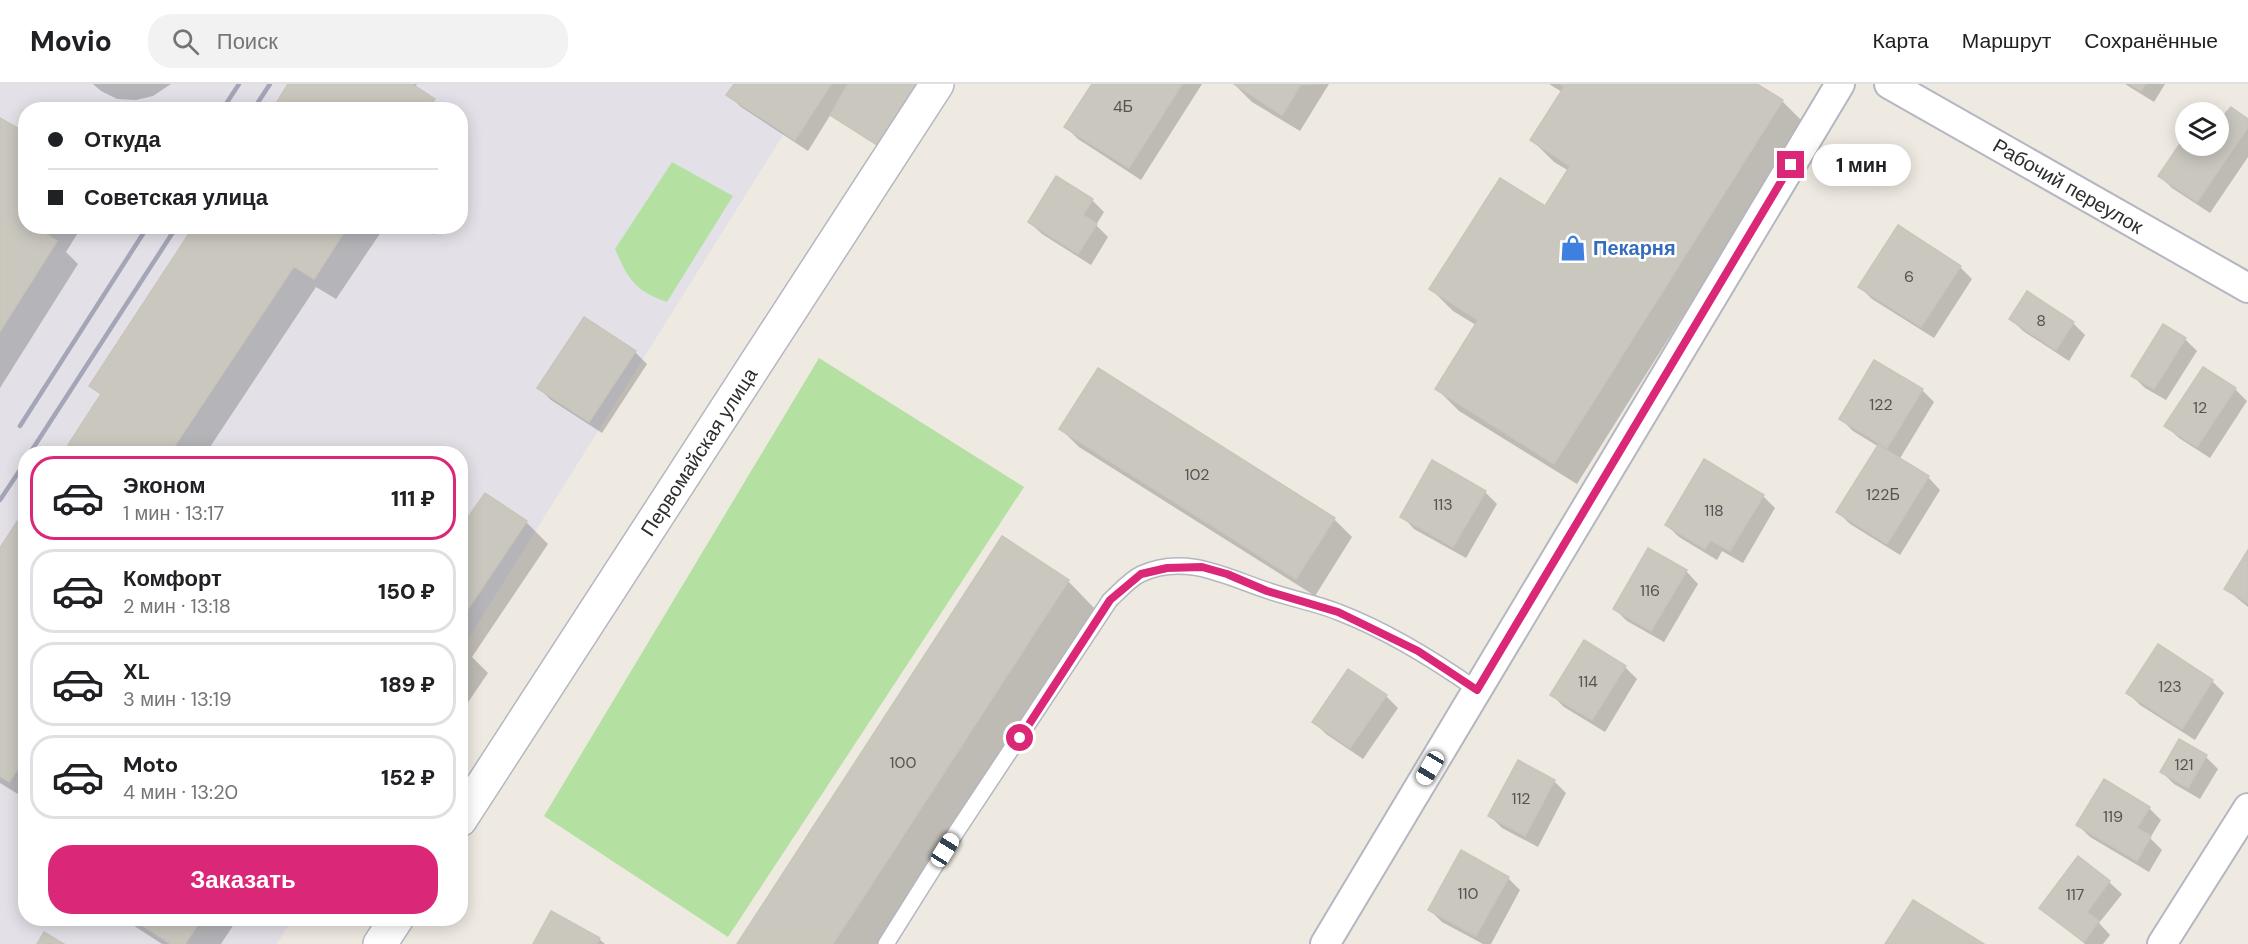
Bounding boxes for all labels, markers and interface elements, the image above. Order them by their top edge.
search box [148,14,568,68]
text: Movio [30,23,112,60]
icon: search [169,25,202,58]
text: Поиск [217,27,278,56]
text: Карта [1873,27,1929,55]
text: Маршрут [1962,27,2051,55]
text: Сохранённые [2084,27,2218,55]
house number: 4Б [1113,96,1133,117]
map controls [2175,102,2229,156]
button: layers [2175,102,2229,156]
text: Откуда [84,125,161,154]
street label: Рабочий переулок [1988,132,2148,240]
callout: 1 мин [1812,144,1911,186]
route end [1777,151,1804,178]
text: 1 мин [1836,152,1887,178]
text: Советская улица [84,183,268,212]
shop icon: Пекарня [1558,233,1588,263]
place label: Пекарня [1593,235,1676,261]
house number: 6 [1904,266,1914,287]
house number: 8 [2036,310,2046,331]
street label: Первомайская улица [635,362,764,541]
house number: 122 [1869,394,1893,415]
house number: 12 [2193,397,2207,418]
house number: 102 [1185,464,1210,485]
icon: car [51,471,105,525]
text: Эконом [123,471,206,500]
text: 111 ₽ [391,484,435,513]
house number: 122Б [1866,484,1900,505]
house number: 113 [1433,494,1453,515]
text: 1 мин · 13:17 [123,500,224,526]
house number: 118 [1704,500,1724,521]
icon: car [51,564,105,618]
text: Комфорт [123,564,222,593]
text: 150 ₽ [378,577,435,606]
house number: 116 [1640,580,1660,601]
text: 2 мин · 13:18 [123,593,231,619]
icon: car [51,657,105,711]
text: XL [123,657,150,686]
text: 189 ₽ [380,670,435,699]
house number: 114 [1578,671,1598,692]
house number: 123 [2158,676,2182,697]
text: 3 мин · 13:19 [123,686,232,712]
route start [1006,724,1033,751]
car [1413,748,1447,788]
icon: car [51,750,105,804]
text: Moto [123,750,178,779]
house number: 100 [890,752,916,773]
house number: 121 [2174,754,2194,775]
text: 152 ₽ [381,763,435,792]
text: 4 мин · 13:20 [123,779,238,805]
house number: 112 [1511,788,1531,809]
house number: 119 [2103,806,2123,827]
car [928,830,962,870]
button: Заказать [48,845,438,914]
house number: 110 [1458,883,1479,904]
house number: 117 [2066,884,2084,905]

